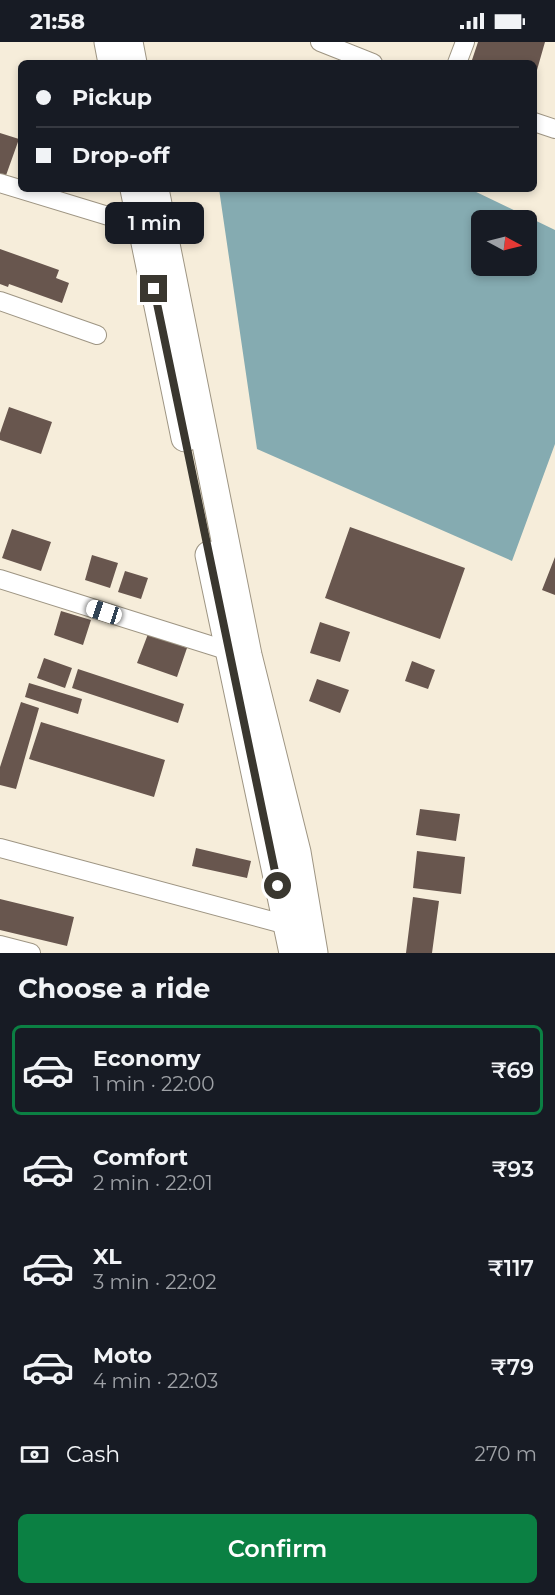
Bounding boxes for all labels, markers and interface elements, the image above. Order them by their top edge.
text: 21:58 [30,8,85,35]
text: Pickup [72,84,152,111]
text: Drop-off [72,142,170,169]
callout: 1 min [104,202,204,244]
north arrow [471,210,537,276]
map controls [471,210,537,276]
text: 1 min [128,211,181,235]
route end [140,275,167,302]
car [84,598,124,626]
route start [264,872,291,899]
text: Choose a ride [18,972,210,1005]
icon: car [21,1043,75,1097]
text: Economy [93,1045,201,1072]
text: ₹69 [491,1057,534,1084]
text: 1 min · 22:00 [93,1072,215,1096]
icon: car [21,1142,75,1196]
text: Comfort [93,1144,188,1171]
text: ₹93 [492,1156,534,1183]
text: 2 min · 22:01 [93,1171,213,1195]
icon: car [21,1241,75,1295]
text: XL [93,1243,122,1270]
text: ₹117 [488,1255,534,1282]
text: 3 min · 22:02 [93,1270,217,1294]
icon: car [21,1340,75,1394]
text: Moto [93,1342,152,1369]
text: ₹79 [491,1354,534,1381]
text: 4 min · 22:03 [93,1369,218,1393]
icon: cash [18,1438,51,1471]
text: Cash [66,1441,120,1468]
text: 270 m [475,1442,537,1466]
button: Confirm [18,1514,537,1583]

